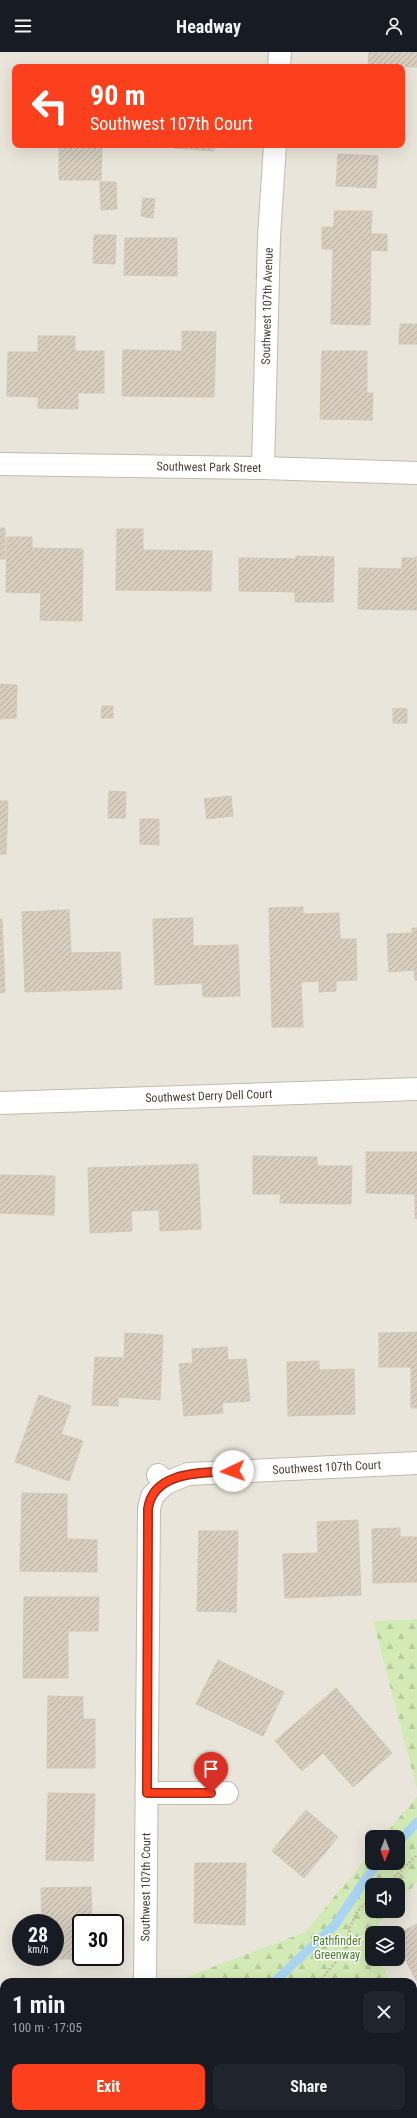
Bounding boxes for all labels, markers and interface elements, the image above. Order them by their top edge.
icon: menu [12,15,34,37]
icon: person [383,15,405,37]
text: Headway [176,16,241,37]
text: 90 m [90,79,146,112]
icon: left [24,80,76,132]
text: Southwest 107th Court [90,113,253,134]
street label: Southwest 107th Avenue [259,247,276,365]
street label: Southwest Park Street [156,459,262,475]
street label: Southwest Derry Dell Court [145,1087,273,1105]
position arrow [212,1450,254,1492]
street label: Southwest 107th Court [272,1458,382,1477]
pin [194,1752,228,1793]
icon: arrive [200,1758,222,1780]
north arrow [365,1830,405,1870]
map controls [365,1830,405,1966]
street label: Southwest 107th Court [138,1832,153,1941]
button: sound [365,1878,405,1918]
speed limit sign: 30 [72,1914,124,1966]
text: 28 [28,1923,48,1947]
button: layers [365,1926,405,1966]
park label: Pathfinder Greenway [313,1934,362,1962]
text: km/h [28,1944,48,1955]
text: 1 min [12,1991,65,2019]
button: close [363,1991,405,2033]
text: 100 m · 17:05 [12,2020,82,2035]
button: Exit [12,2064,205,2110]
button: Share [213,2064,405,2110]

